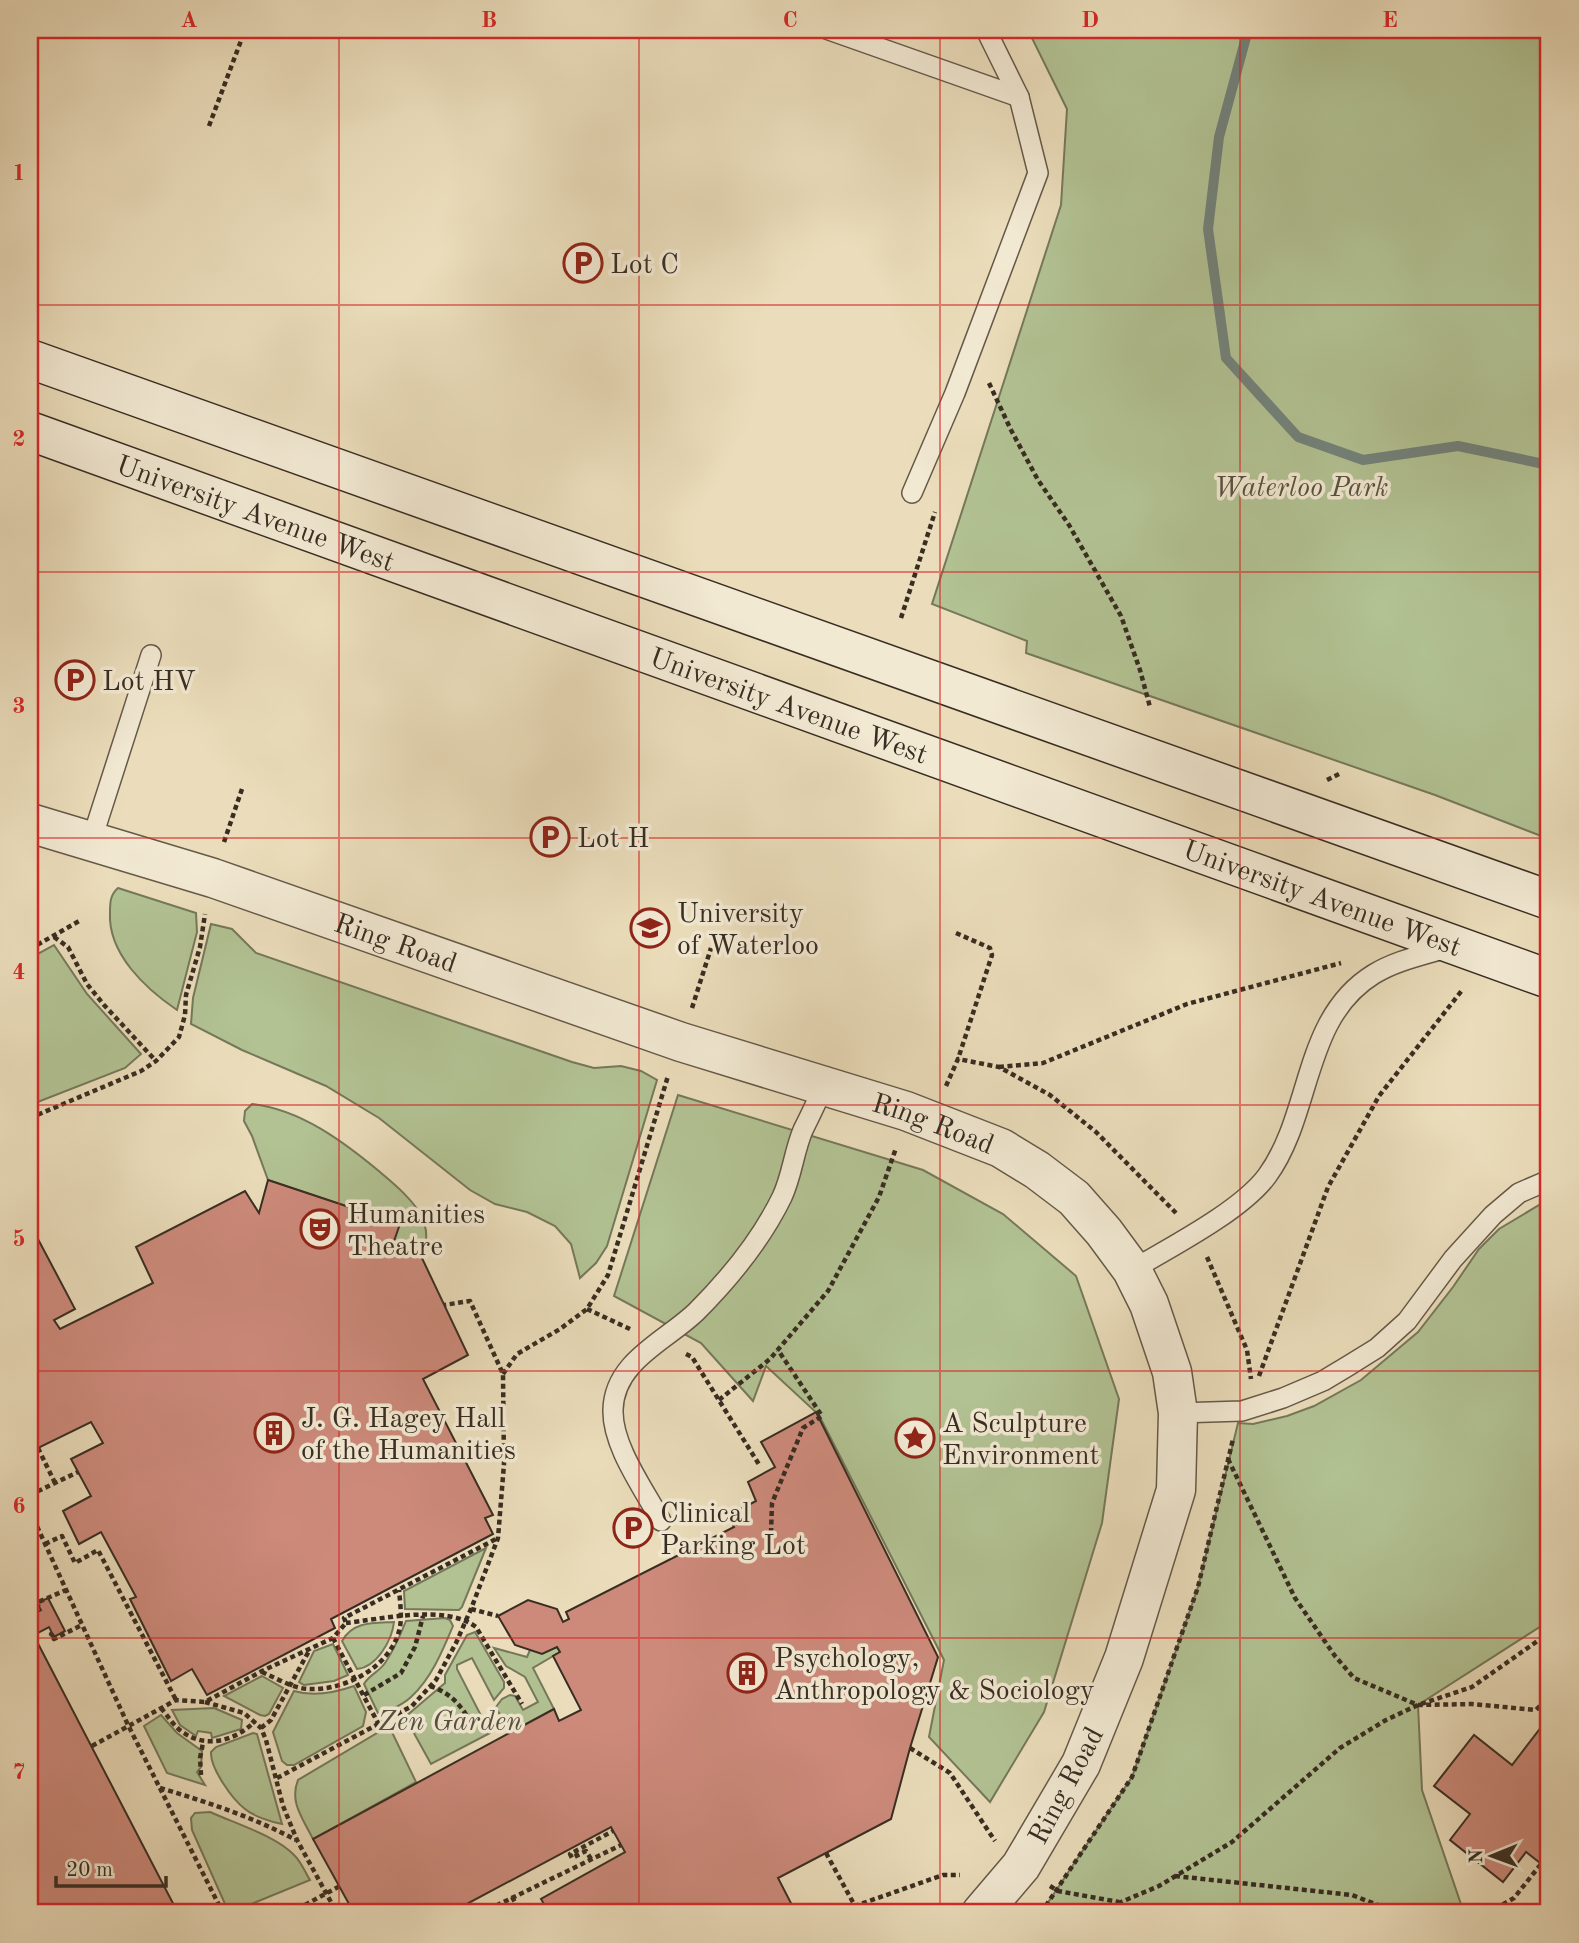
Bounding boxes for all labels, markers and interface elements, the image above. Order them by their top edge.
text: A [180,9,198,32]
text: B [481,9,497,32]
text: C [782,9,798,32]
text: D [1081,9,1099,32]
text: E [1382,9,1398,32]
text: 1 [12,162,26,185]
parking icon: Lot C [562,242,604,284]
place label: Lot C [610,252,679,280]
text: 2 [12,428,26,451]
street label: University Avenue West [112,452,398,578]
park label: Waterloo Park [1213,475,1389,503]
street label: University Avenue West [645,645,931,771]
parking icon: Lot HV [54,659,96,701]
place label: Lot HV [102,669,196,697]
text: 3 [12,695,26,718]
parking icon: Lot H [529,816,571,858]
place label: Lot H [577,826,649,854]
street label: University Avenue West [1179,837,1464,963]
place label: University of Waterloo [677,901,819,961]
school or university icon: University of Waterloo [629,907,671,949]
street label: Ring Road [330,911,460,979]
text: 4 [12,961,26,984]
street label: Ring Road [868,1090,997,1161]
place label: Humanities Theatre [347,1202,485,1262]
theatre icon: Humanities Theatre [299,1208,341,1250]
text: 5 [12,1228,26,1251]
place label: J. G. Hagey Hall of the Humanities [301,1406,516,1466]
place label: A Sculpture Environment [942,1411,1099,1471]
building icon: J. G. Hagey Hall of the Humanities [253,1412,295,1454]
place icon: A Sculpture Environment [894,1417,936,1459]
text: 6 [12,1495,26,1518]
place label: Clinical Parking Lot [660,1501,806,1561]
parking icon: Clinical Parking Lot [612,1507,654,1549]
place label: Psychology, Anthropology & Sociology [774,1646,1095,1706]
building icon: Psychology, Anthropology & Sociology [726,1652,768,1694]
park label: Zen Garden [378,1709,522,1737]
street label: Ring Road [1025,1723,1110,1850]
text: 7 [12,1761,26,1784]
north arrow [1456,1820,1526,1890]
scale bar [56,1845,166,1889]
text: N [1468,1848,1487,1864]
text: 20 m [66,1860,113,1881]

